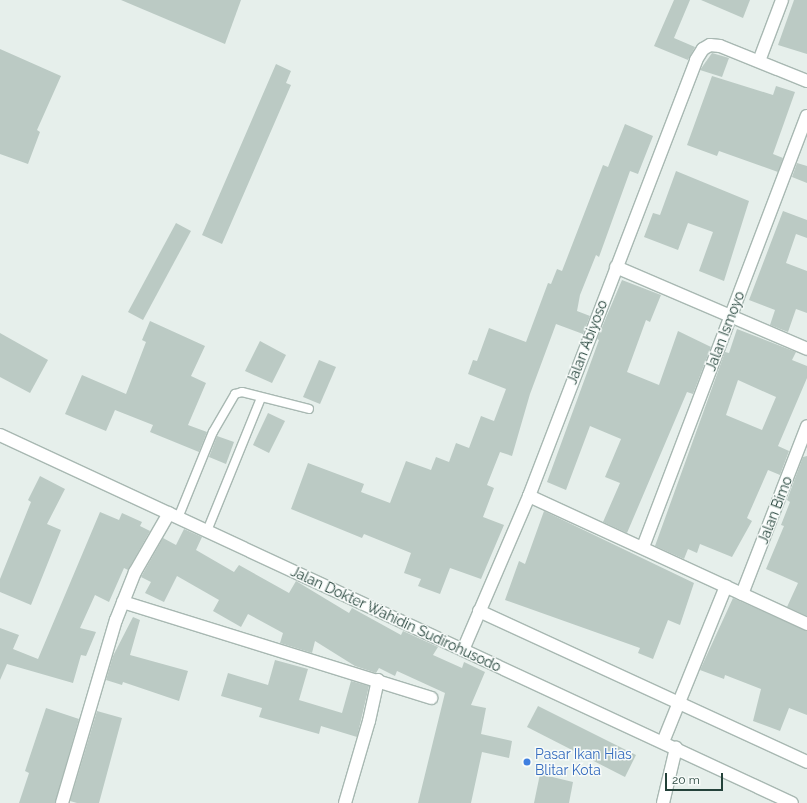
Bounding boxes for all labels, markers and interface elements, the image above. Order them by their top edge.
street label: Jalan Ismoyo [702,289,748,373]
street label: Jalan Abiyoso [563,297,611,387]
street label: Jalan Bimo [754,474,796,546]
street label: Jalan Dokter Wahidin Sudirohusodo [288,563,504,675]
place label: Pasar Ikan Hias Blitar Kota [535,746,632,778]
marker: Pasar Ikan Hias Blitar Kota [522,757,532,767]
scale bar [667,765,725,791]
text: 20 m [672,773,700,787]

